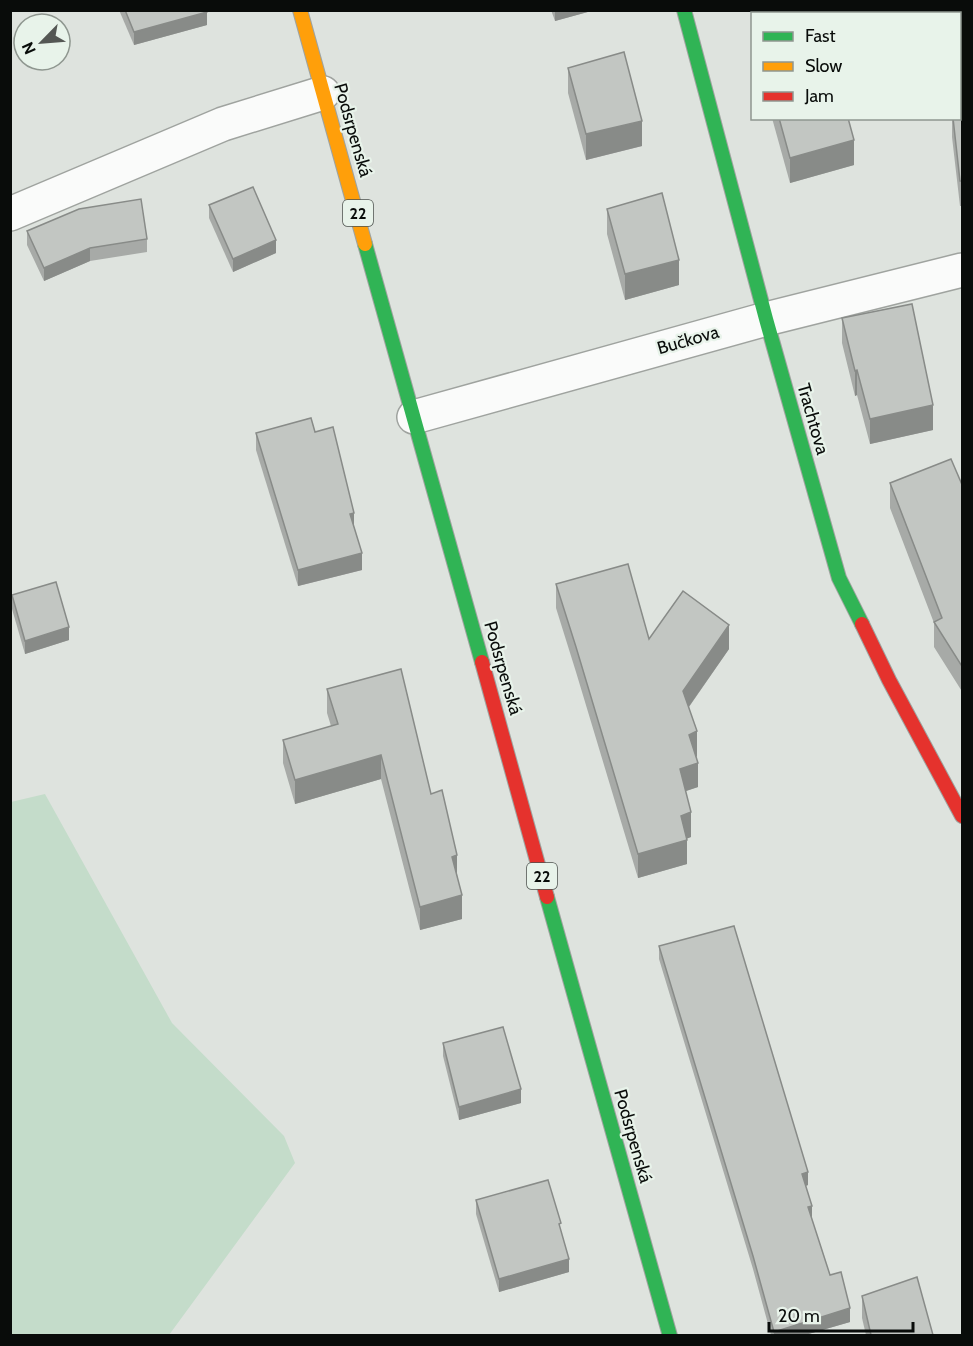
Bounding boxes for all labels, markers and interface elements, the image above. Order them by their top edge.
north arrow [12,12,72,72]
legend [751,12,961,120]
text: Fast [805,25,836,47]
text: N [18,39,40,57]
text: Slow [805,55,842,77]
street label: Podsrpenská [329,81,377,180]
text: Jam [804,85,834,107]
road number: 22 [343,200,373,226]
street label: Bučkova [655,321,722,359]
street label: Trachtova [792,381,834,458]
street label: Podsrpenská [479,619,527,718]
road number: 22 [527,863,557,889]
street label: Podsrpenská [609,1087,657,1186]
scale bar [769,1295,913,1333]
text: 20 m [778,1305,820,1327]

